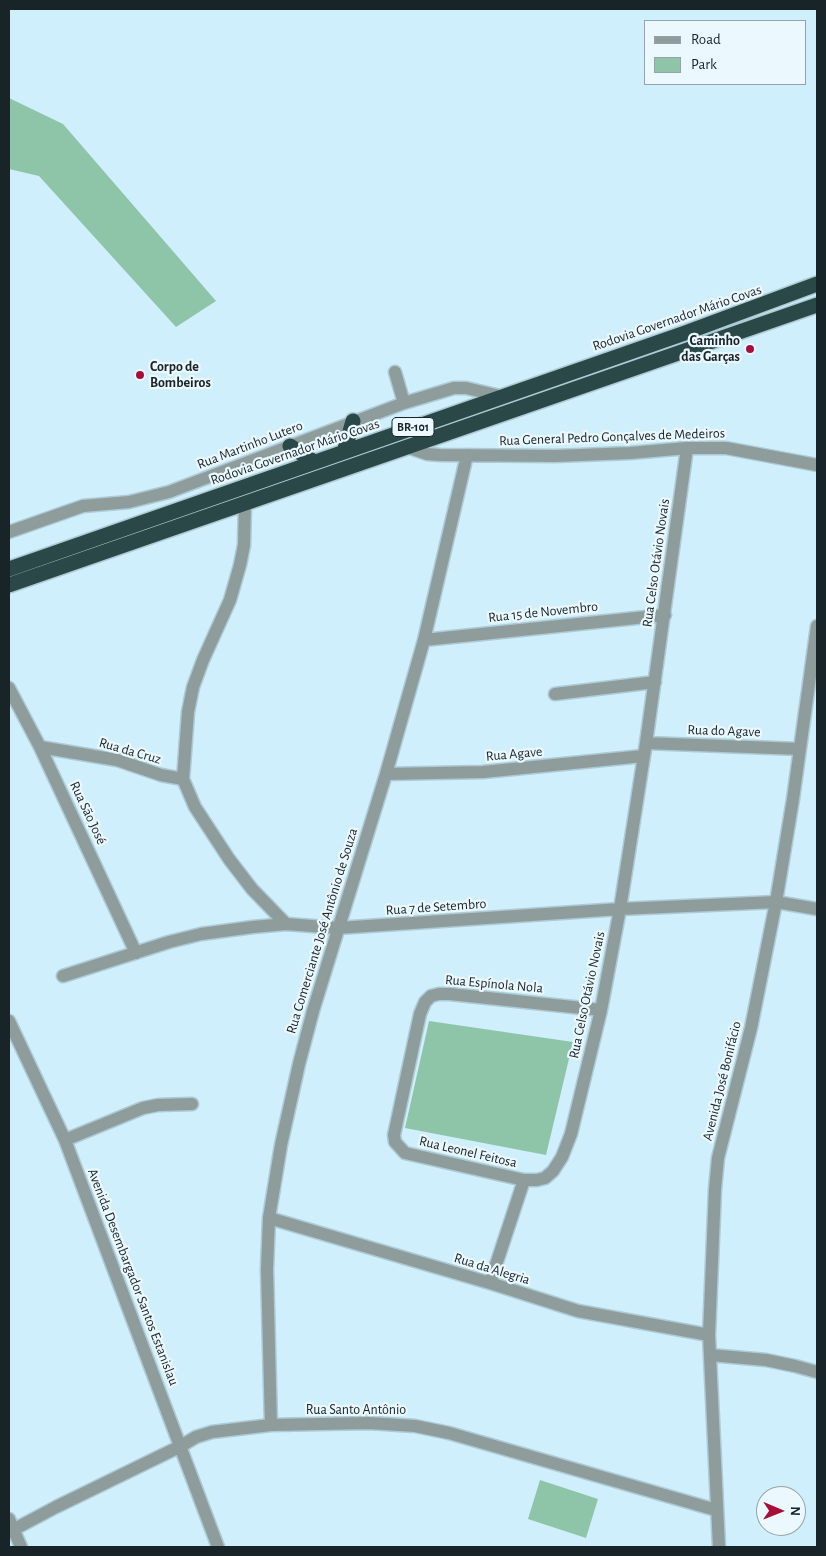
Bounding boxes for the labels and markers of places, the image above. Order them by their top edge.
place label: Caminho das Garças [681,333,740,366]
marker: Caminho das Garças [744,343,756,355]
place label: Corpo de Bombeiros [150,359,211,392]
marker: Corpo de Bombeiros [134,369,146,381]

